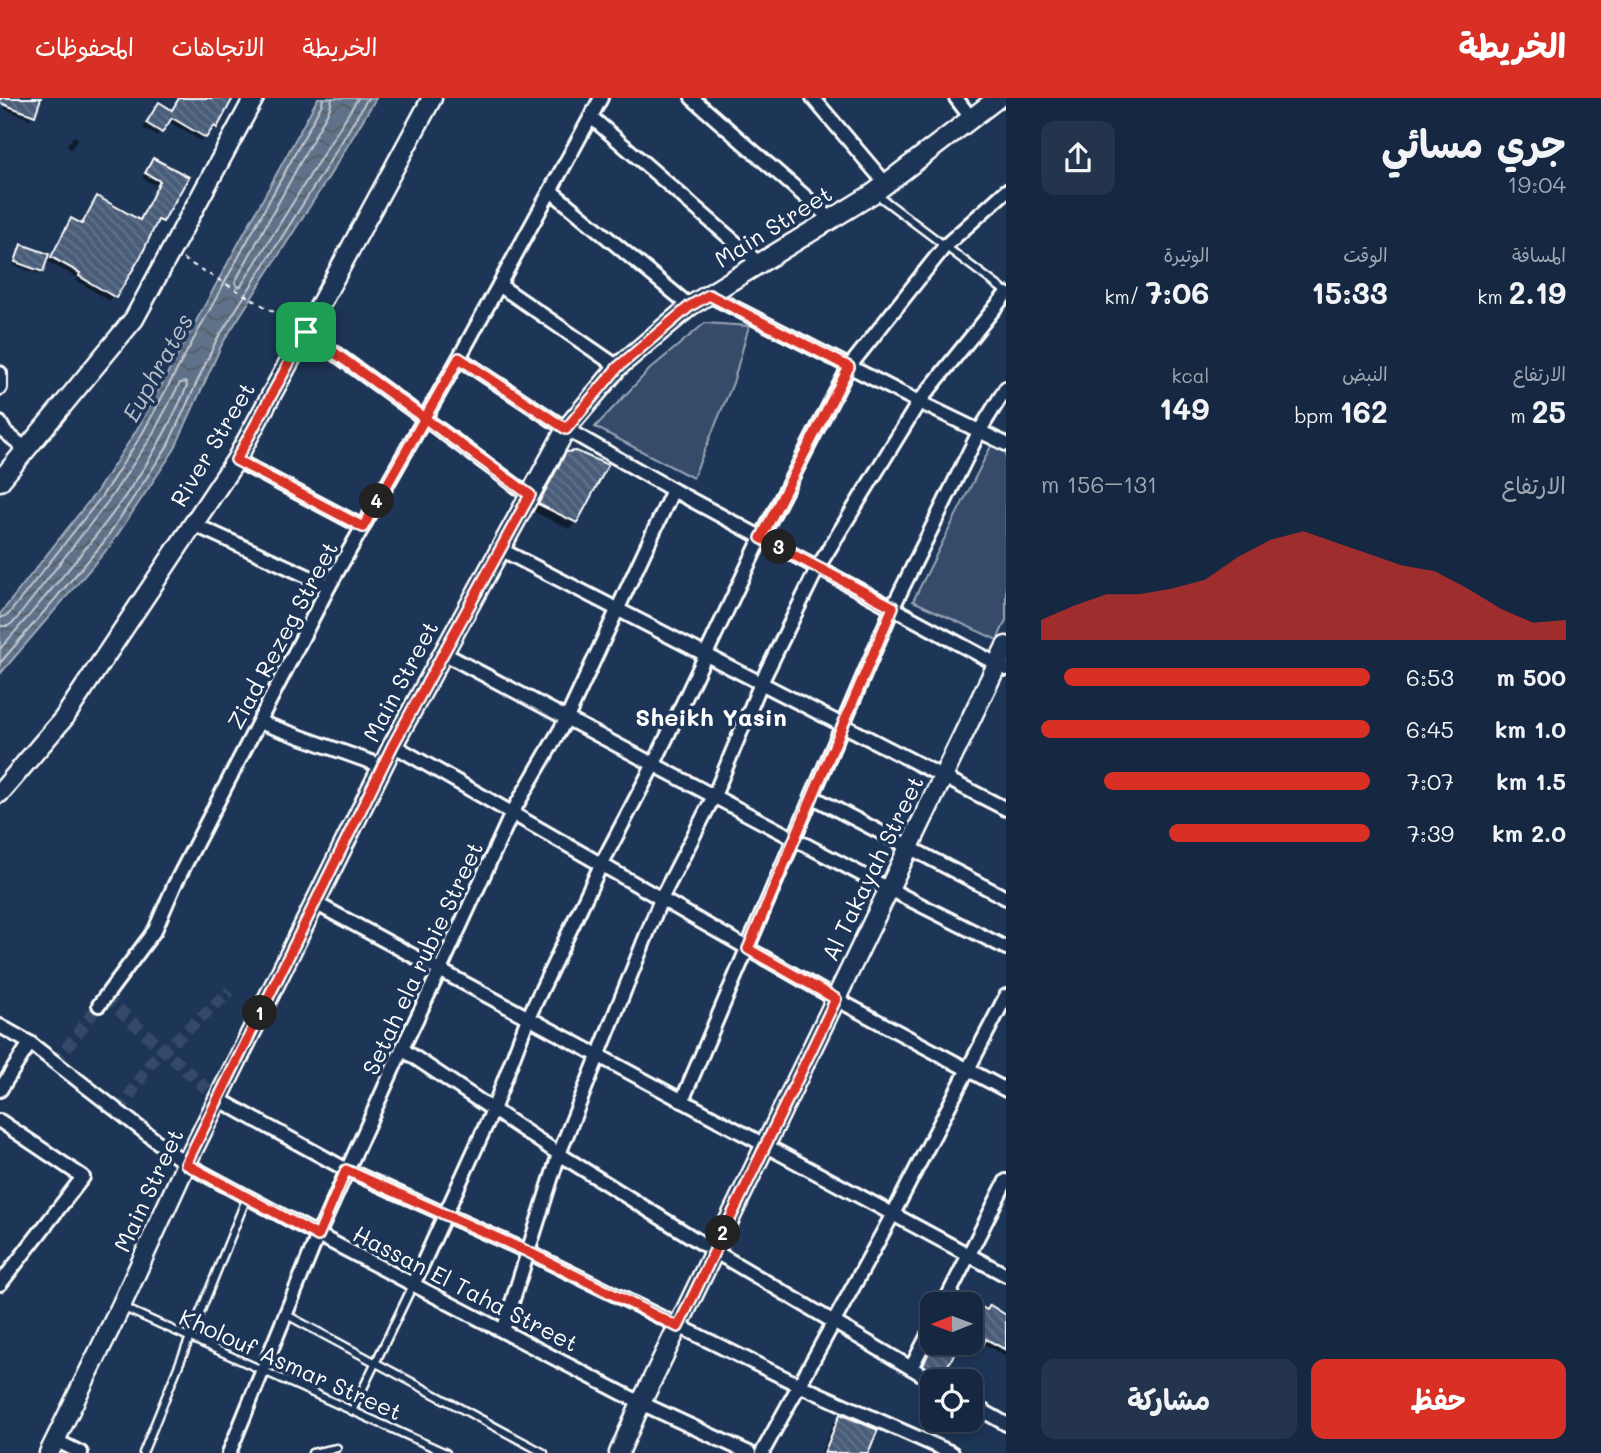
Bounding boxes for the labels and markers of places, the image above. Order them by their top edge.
pin [276,302,336,362]
pin: 4 [360,484,394,518]
pin: 3 [762,530,796,564]
pin: 1 [243,996,278,1030]
pin: 2 [706,1216,740,1250]

